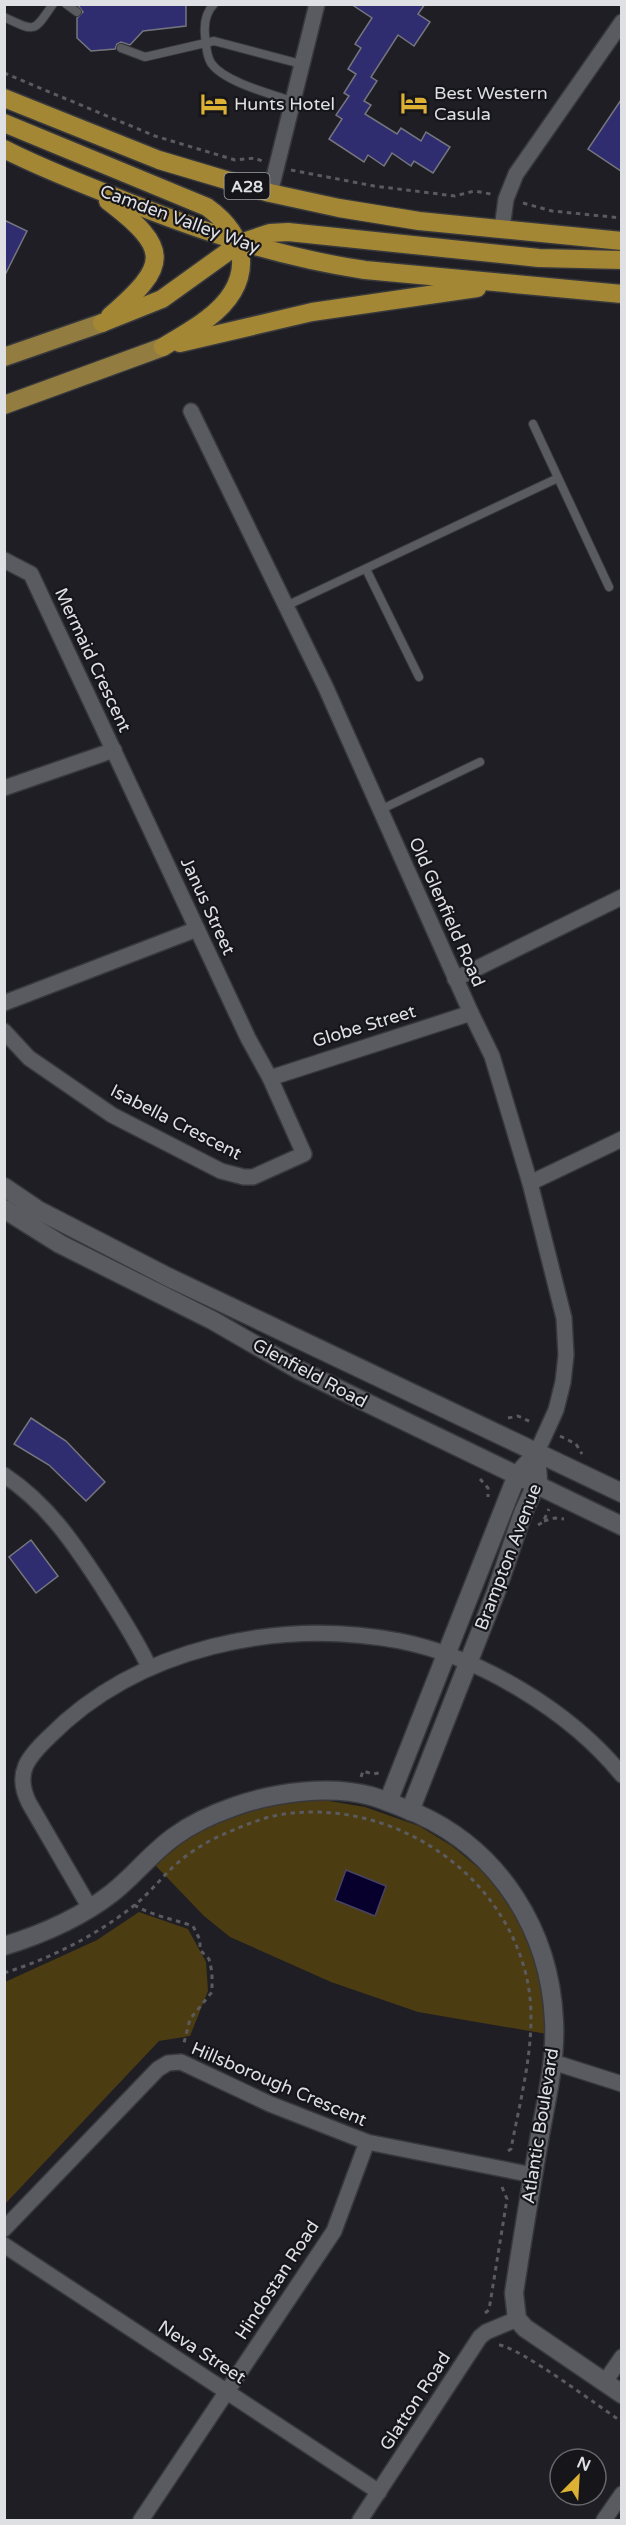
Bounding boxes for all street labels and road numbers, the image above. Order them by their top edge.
road number: A28 [224,173,270,199]
street label: Camden Valley Way [97,180,263,258]
street label: Mermaid Crescent [50,584,136,736]
street label: Old Glenfield Road [404,834,490,990]
street label: Janus Street [176,854,240,958]
street label: Globe Street [310,1000,418,1052]
street label: Isabella Crescent [107,1079,245,1165]
street label: Glenfield Road [249,1334,371,1412]
street label: Brampton Avenue [470,1481,546,1633]
street label: Hillsborough Crescent [188,2037,370,2131]
street label: Atlantic Boulevard [517,2047,563,2205]
street label: Hindostan Road [230,2216,324,2344]
street label: Neva Street [154,2316,250,2389]
street label: Glatton Road [375,2347,455,2455]

